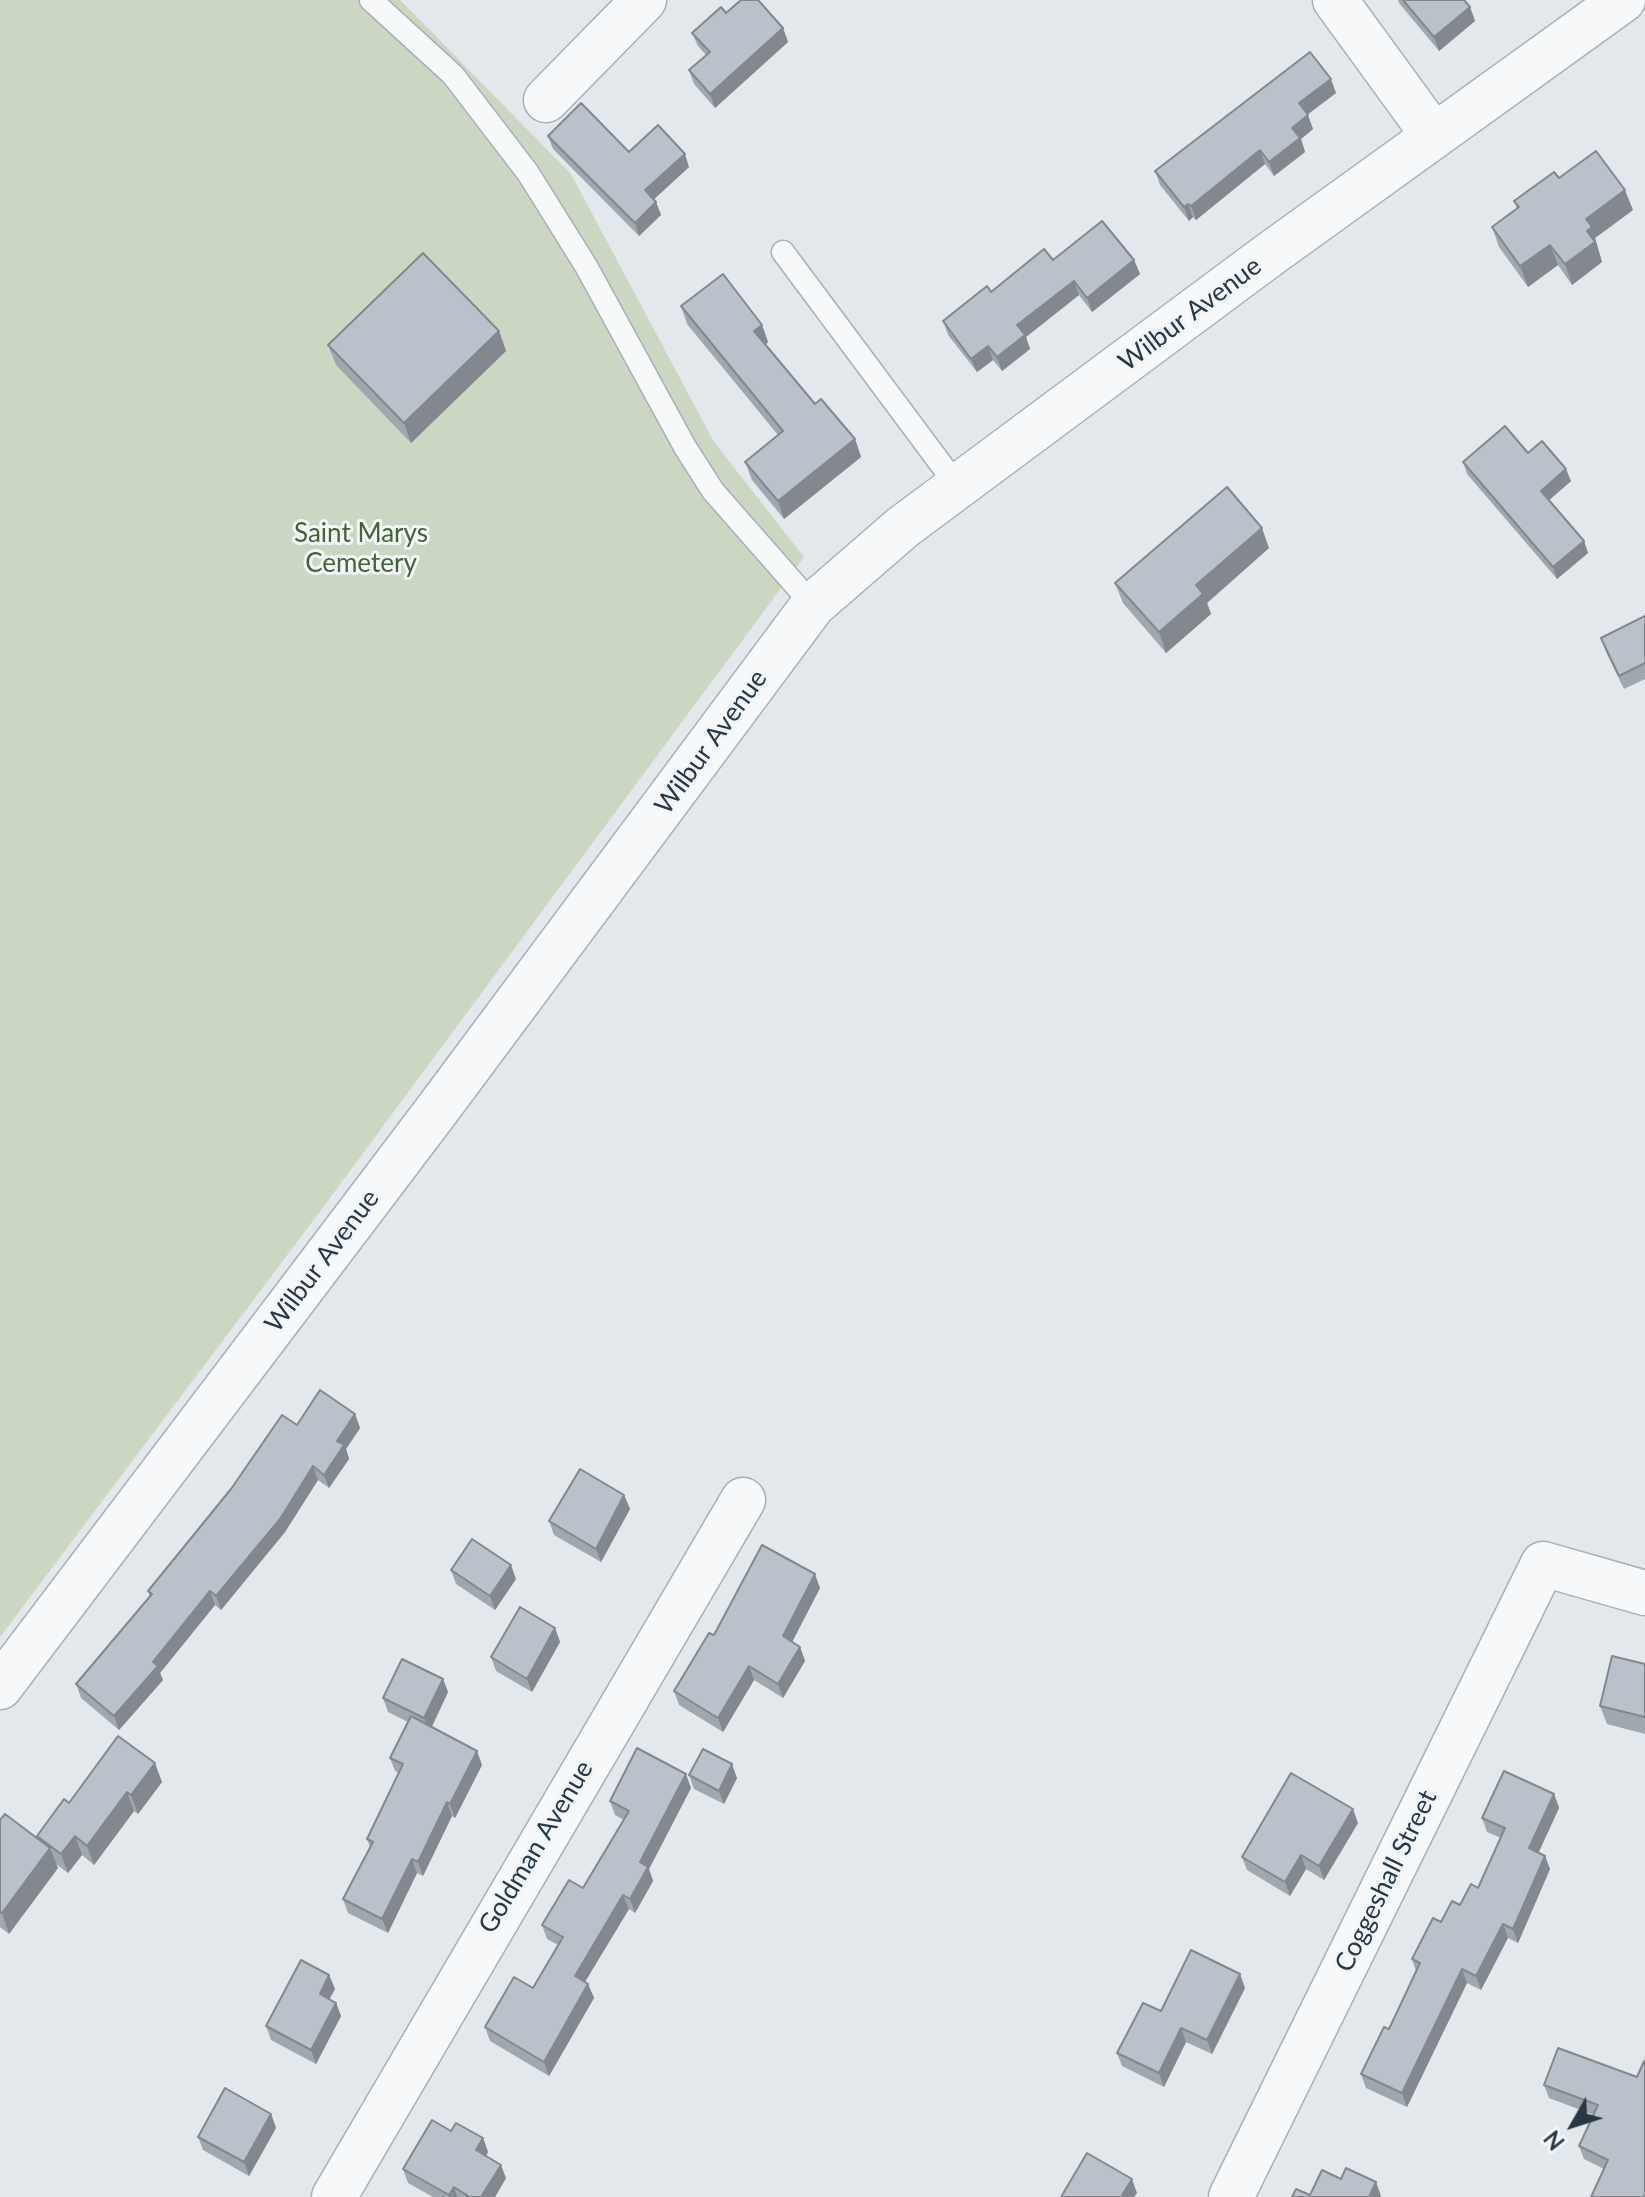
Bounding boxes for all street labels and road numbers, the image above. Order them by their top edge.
street label: Wilbur Avenue [1113,250,1267,378]
street label: Wilbur Avenue [648,664,774,820]
street label: Wilbur Avenue [258,1184,386,1338]
street label: Goldman Avenue [472,1755,600,1939]
street label: Coggeshall Street [1328,1785,1444,1977]

